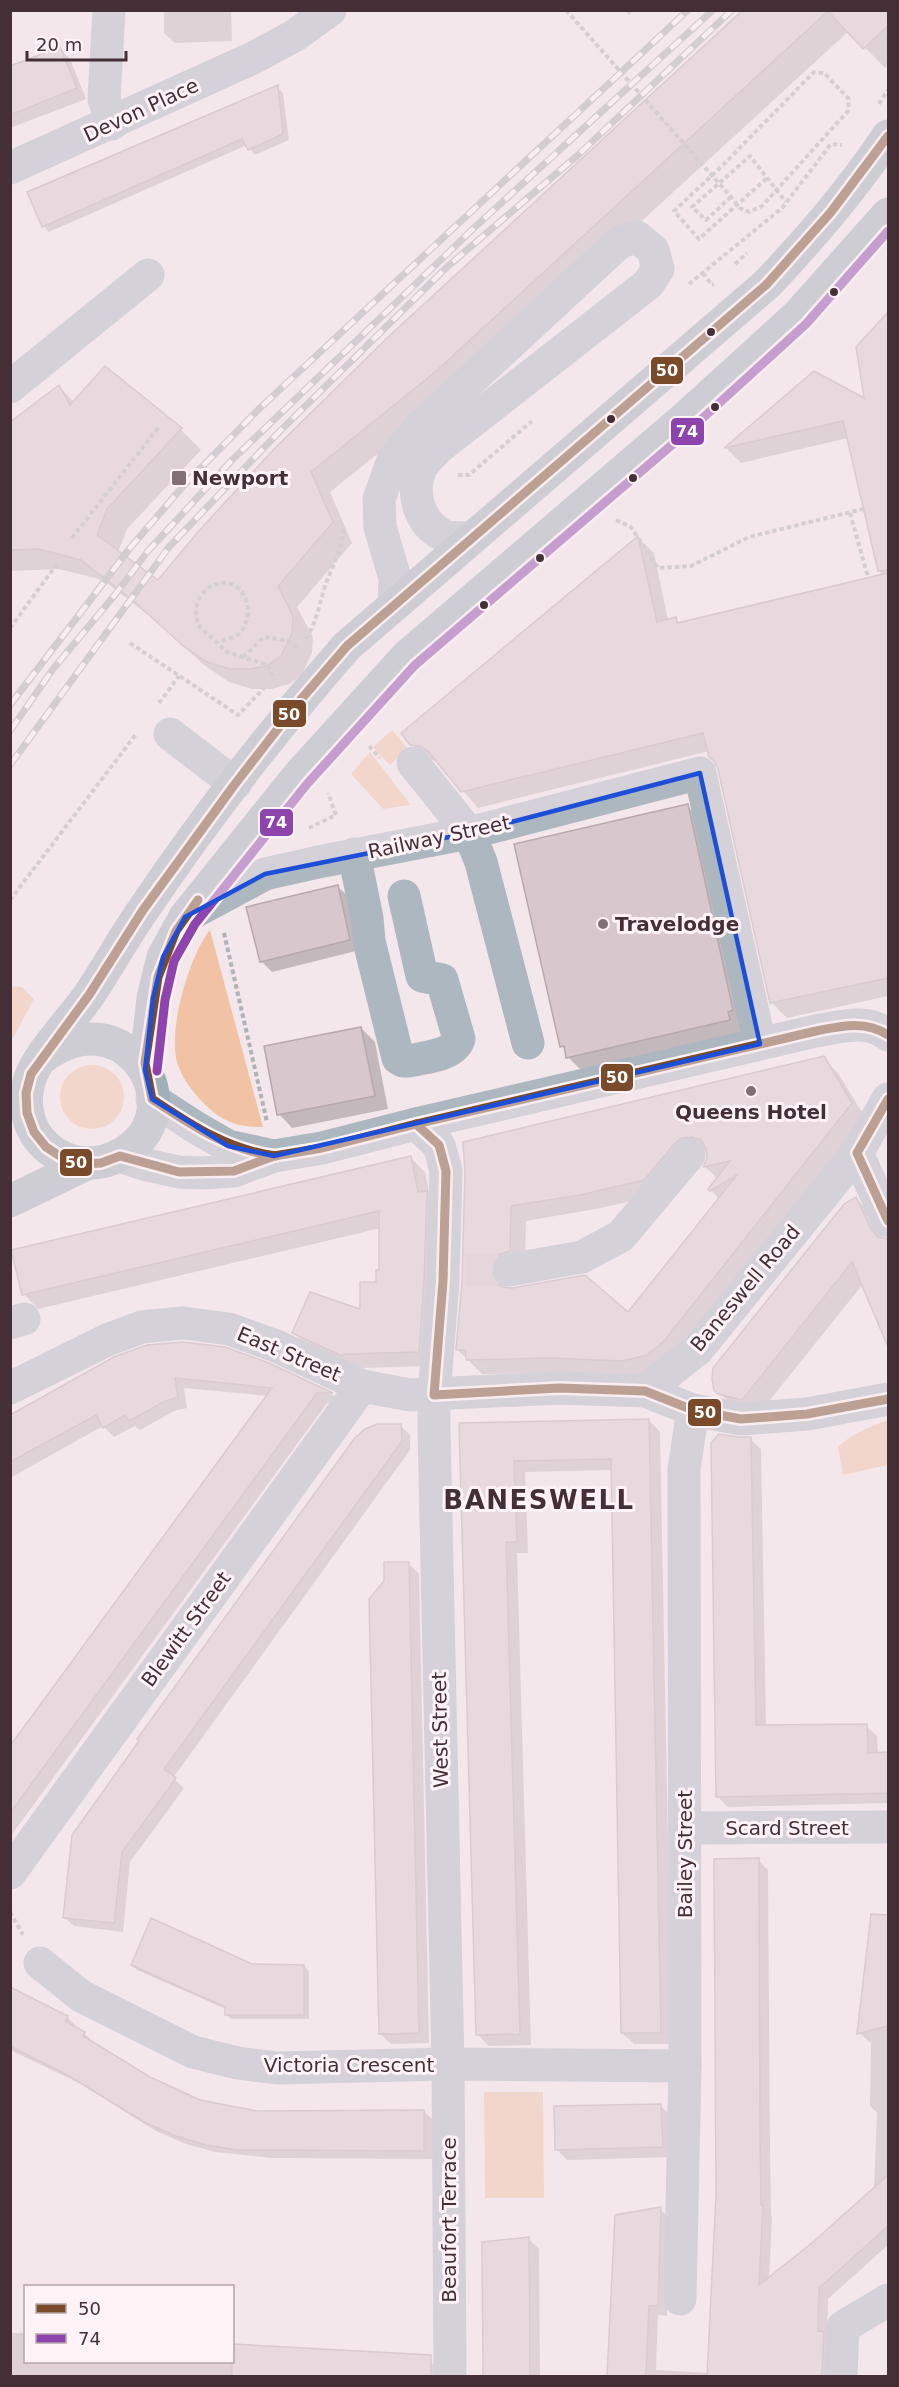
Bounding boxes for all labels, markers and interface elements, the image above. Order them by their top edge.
scale bar [27,24,126,62]
text: 20 m [36,34,82,55]
street label: Devon Place [80,73,202,147]
unlabelled marker [828,286,840,298]
unlabelled marker [705,326,717,338]
line badge: 50 [650,356,684,385]
text: 50 [656,361,678,380]
unlabelled marker [709,401,721,413]
unlabelled marker [605,413,617,425]
line badge: 74 [670,417,705,446]
text: 74 [676,422,698,441]
place label: Newport [192,466,289,490]
marker: Newport [170,469,188,487]
unlabelled marker [627,472,639,484]
unlabelled marker [534,552,546,564]
unlabelled marker [478,599,490,611]
line badge: 50 [272,699,307,728]
text: 50 [278,705,300,724]
line badge: 74 [259,808,294,837]
street label: Railway Street [366,810,512,864]
text: 74 [265,813,287,832]
place label: Travelodge [615,912,739,936]
marker: Travelodge [596,917,610,931]
line badge: 50 [600,1063,634,1092]
text: 50 [606,1068,628,1087]
marker: Queens Hotel [744,1084,758,1098]
place label: Queens Hotel [675,1100,827,1124]
line badge: 50 [59,1148,93,1177]
text: 50 [65,1153,87,1172]
street label: Baneswell Road [685,1220,805,1356]
street label: East Street [234,1321,345,1387]
line badge: 50 [687,1398,722,1427]
text: 50 [694,1403,716,1422]
district label: BANESWELL [443,1485,635,1515]
street label: Blewitt Street [136,1567,236,1691]
street label: West Street [427,1671,453,1788]
street label: Bailey Street [673,1790,697,1918]
street label: Scard Street [725,1816,849,1840]
street label: Victoria Crescent [264,2053,434,2077]
street label: Beaufort Terrace [437,2137,461,2303]
legend [24,2285,234,2363]
text: 50 [78,2298,101,2319]
text: 74 [78,2328,101,2349]

